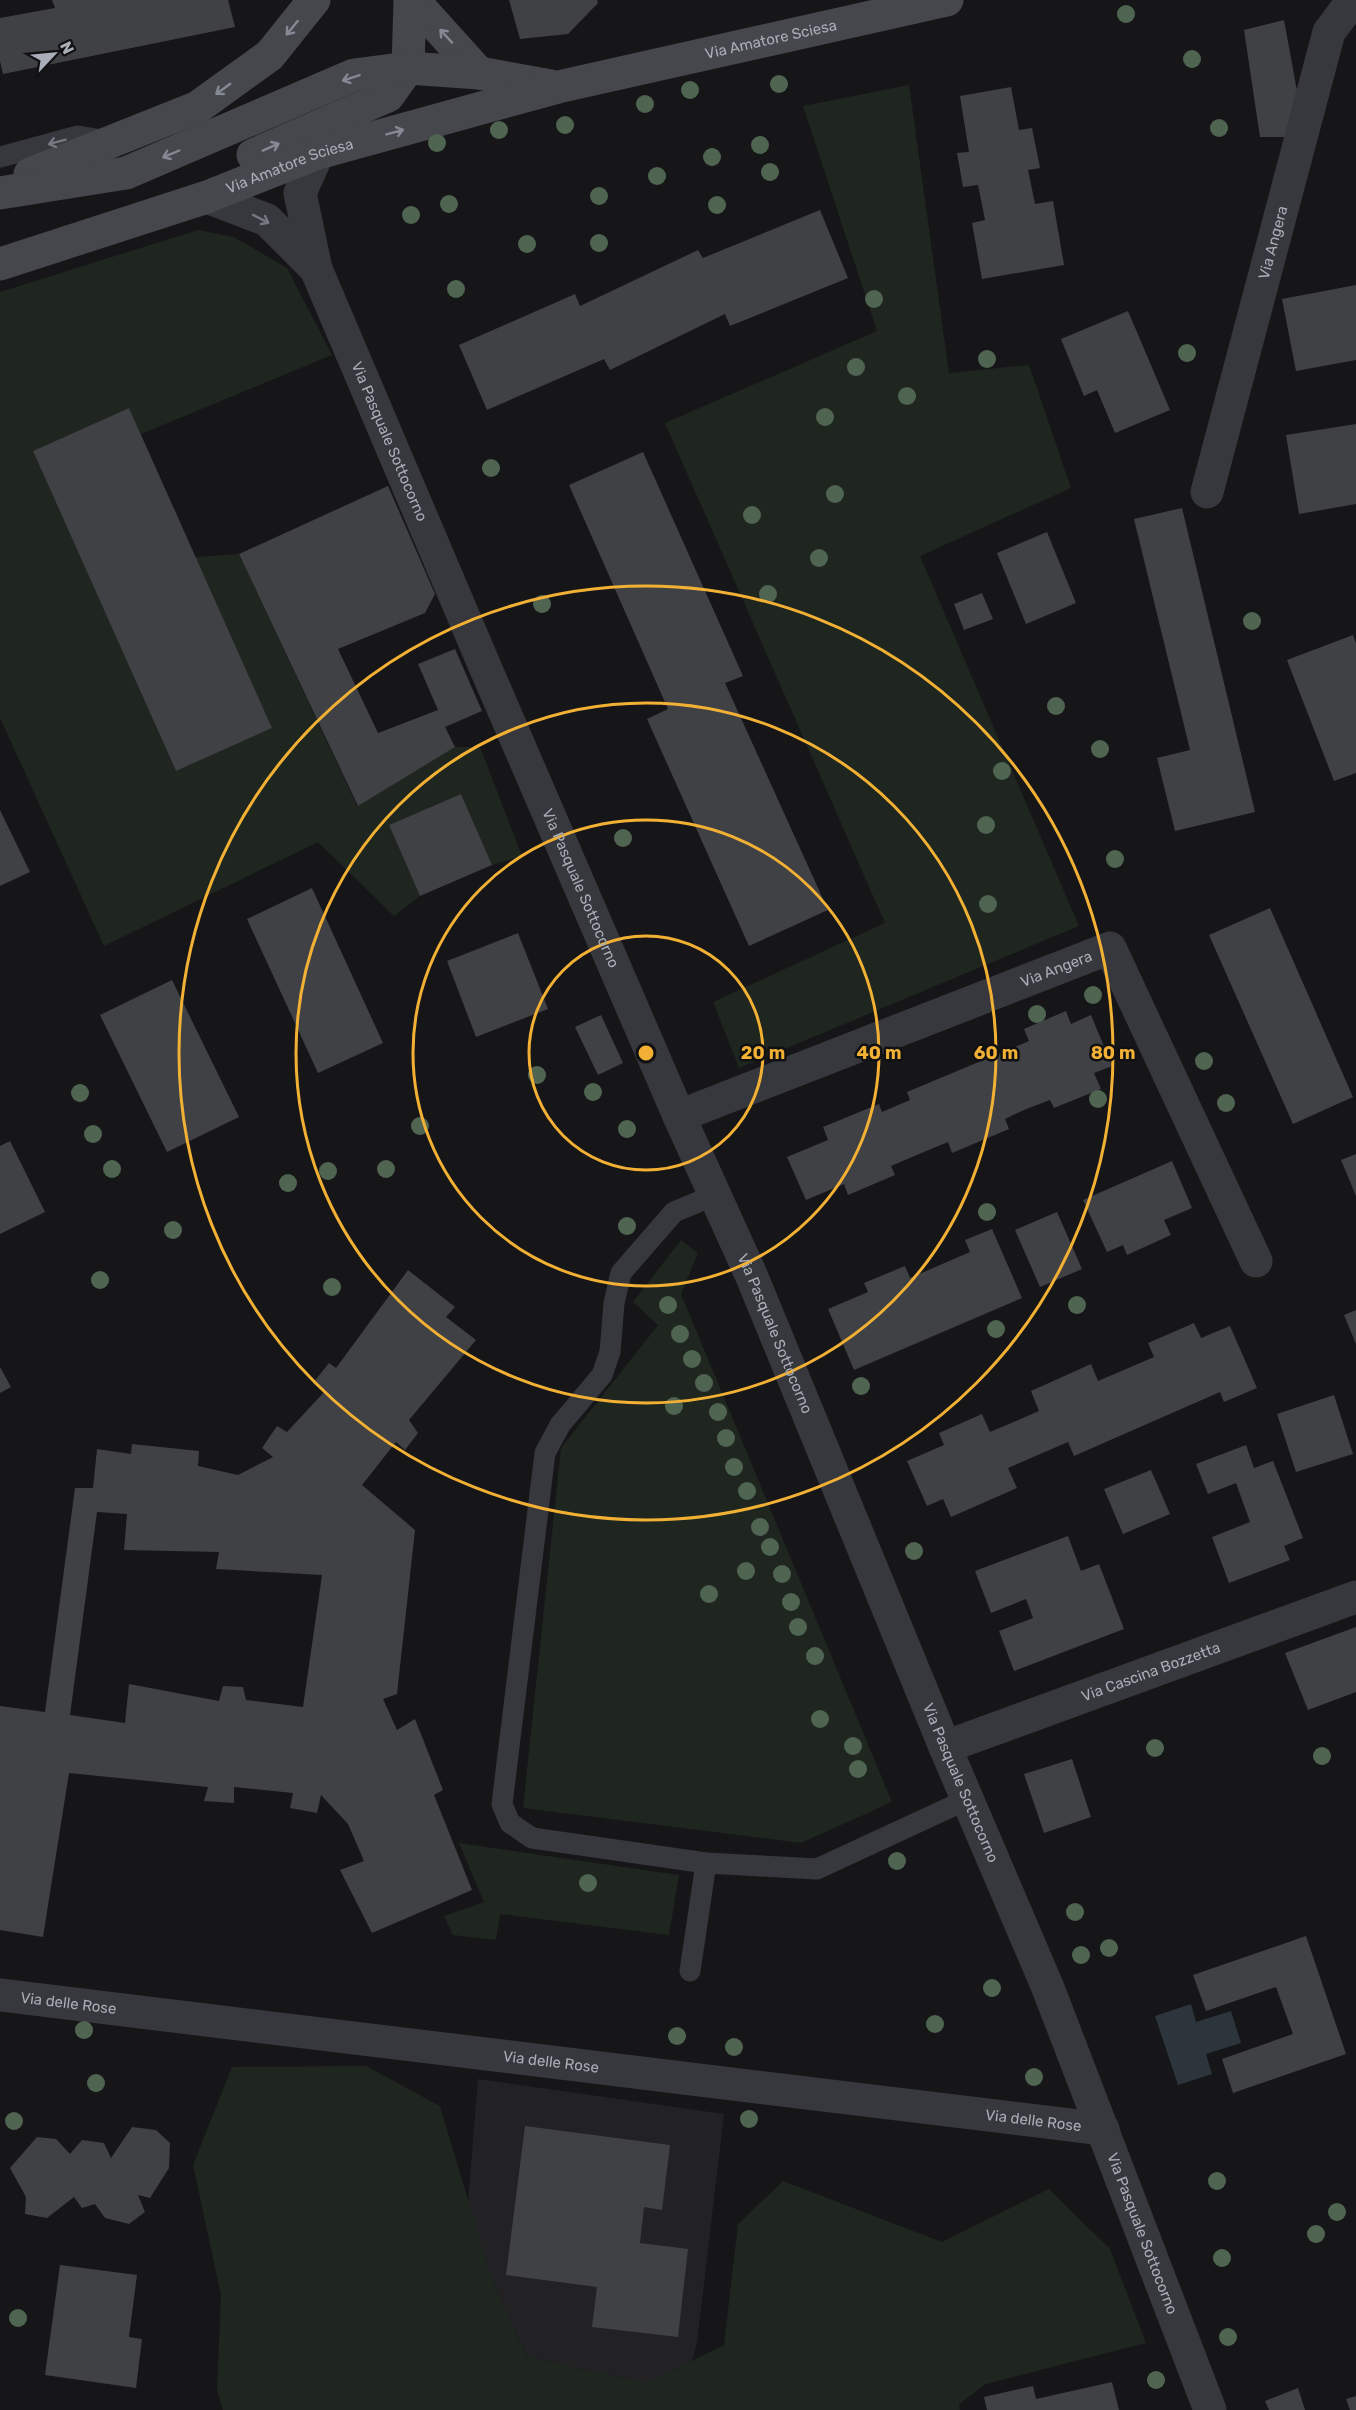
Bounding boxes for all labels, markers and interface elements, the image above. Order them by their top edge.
street label: Via Amatore Sciesa [703,16,838,63]
one-way arrow [286,19,299,35]
north arrow [24,24,84,84]
one-way arrow [439,29,453,44]
text: N [56,38,78,57]
one-way arrow [342,73,361,84]
one-way arrow [215,83,231,96]
one-way arrow [385,126,404,137]
street label: Via Amatore Sciesa [223,135,355,198]
one-way arrow [48,136,67,148]
one-way arrow [262,141,280,153]
one-way arrow [163,148,181,160]
street label: Via Angera [1255,204,1292,281]
one-way arrow [252,213,270,225]
street label: Via Pasquale Sottocorno [348,359,431,524]
street label: Via Pasquale Sottocorno [538,806,623,971]
street label: Via Angera [1018,947,1095,991]
text: 20 m [741,1042,785,1064]
text: 40 m [857,1042,901,1064]
text: 60 m [974,1042,1018,1064]
text: 80 m [1091,1042,1135,1064]
centre of rings [636,1043,656,1063]
street label: Via Pasquale Sottocorno [734,1251,816,1416]
street label: Via Cascina Bozzetta [1079,1638,1223,1705]
street label: Via Pasquale Sottocorno [919,1700,1002,1865]
street label: Via delle Rose [19,1989,118,2018]
street label: Via delle Rose [502,2047,600,2077]
street label: Via delle Rose [984,2106,1082,2135]
street label: Via Pasquale Sottocorno [1103,2150,1181,2317]

